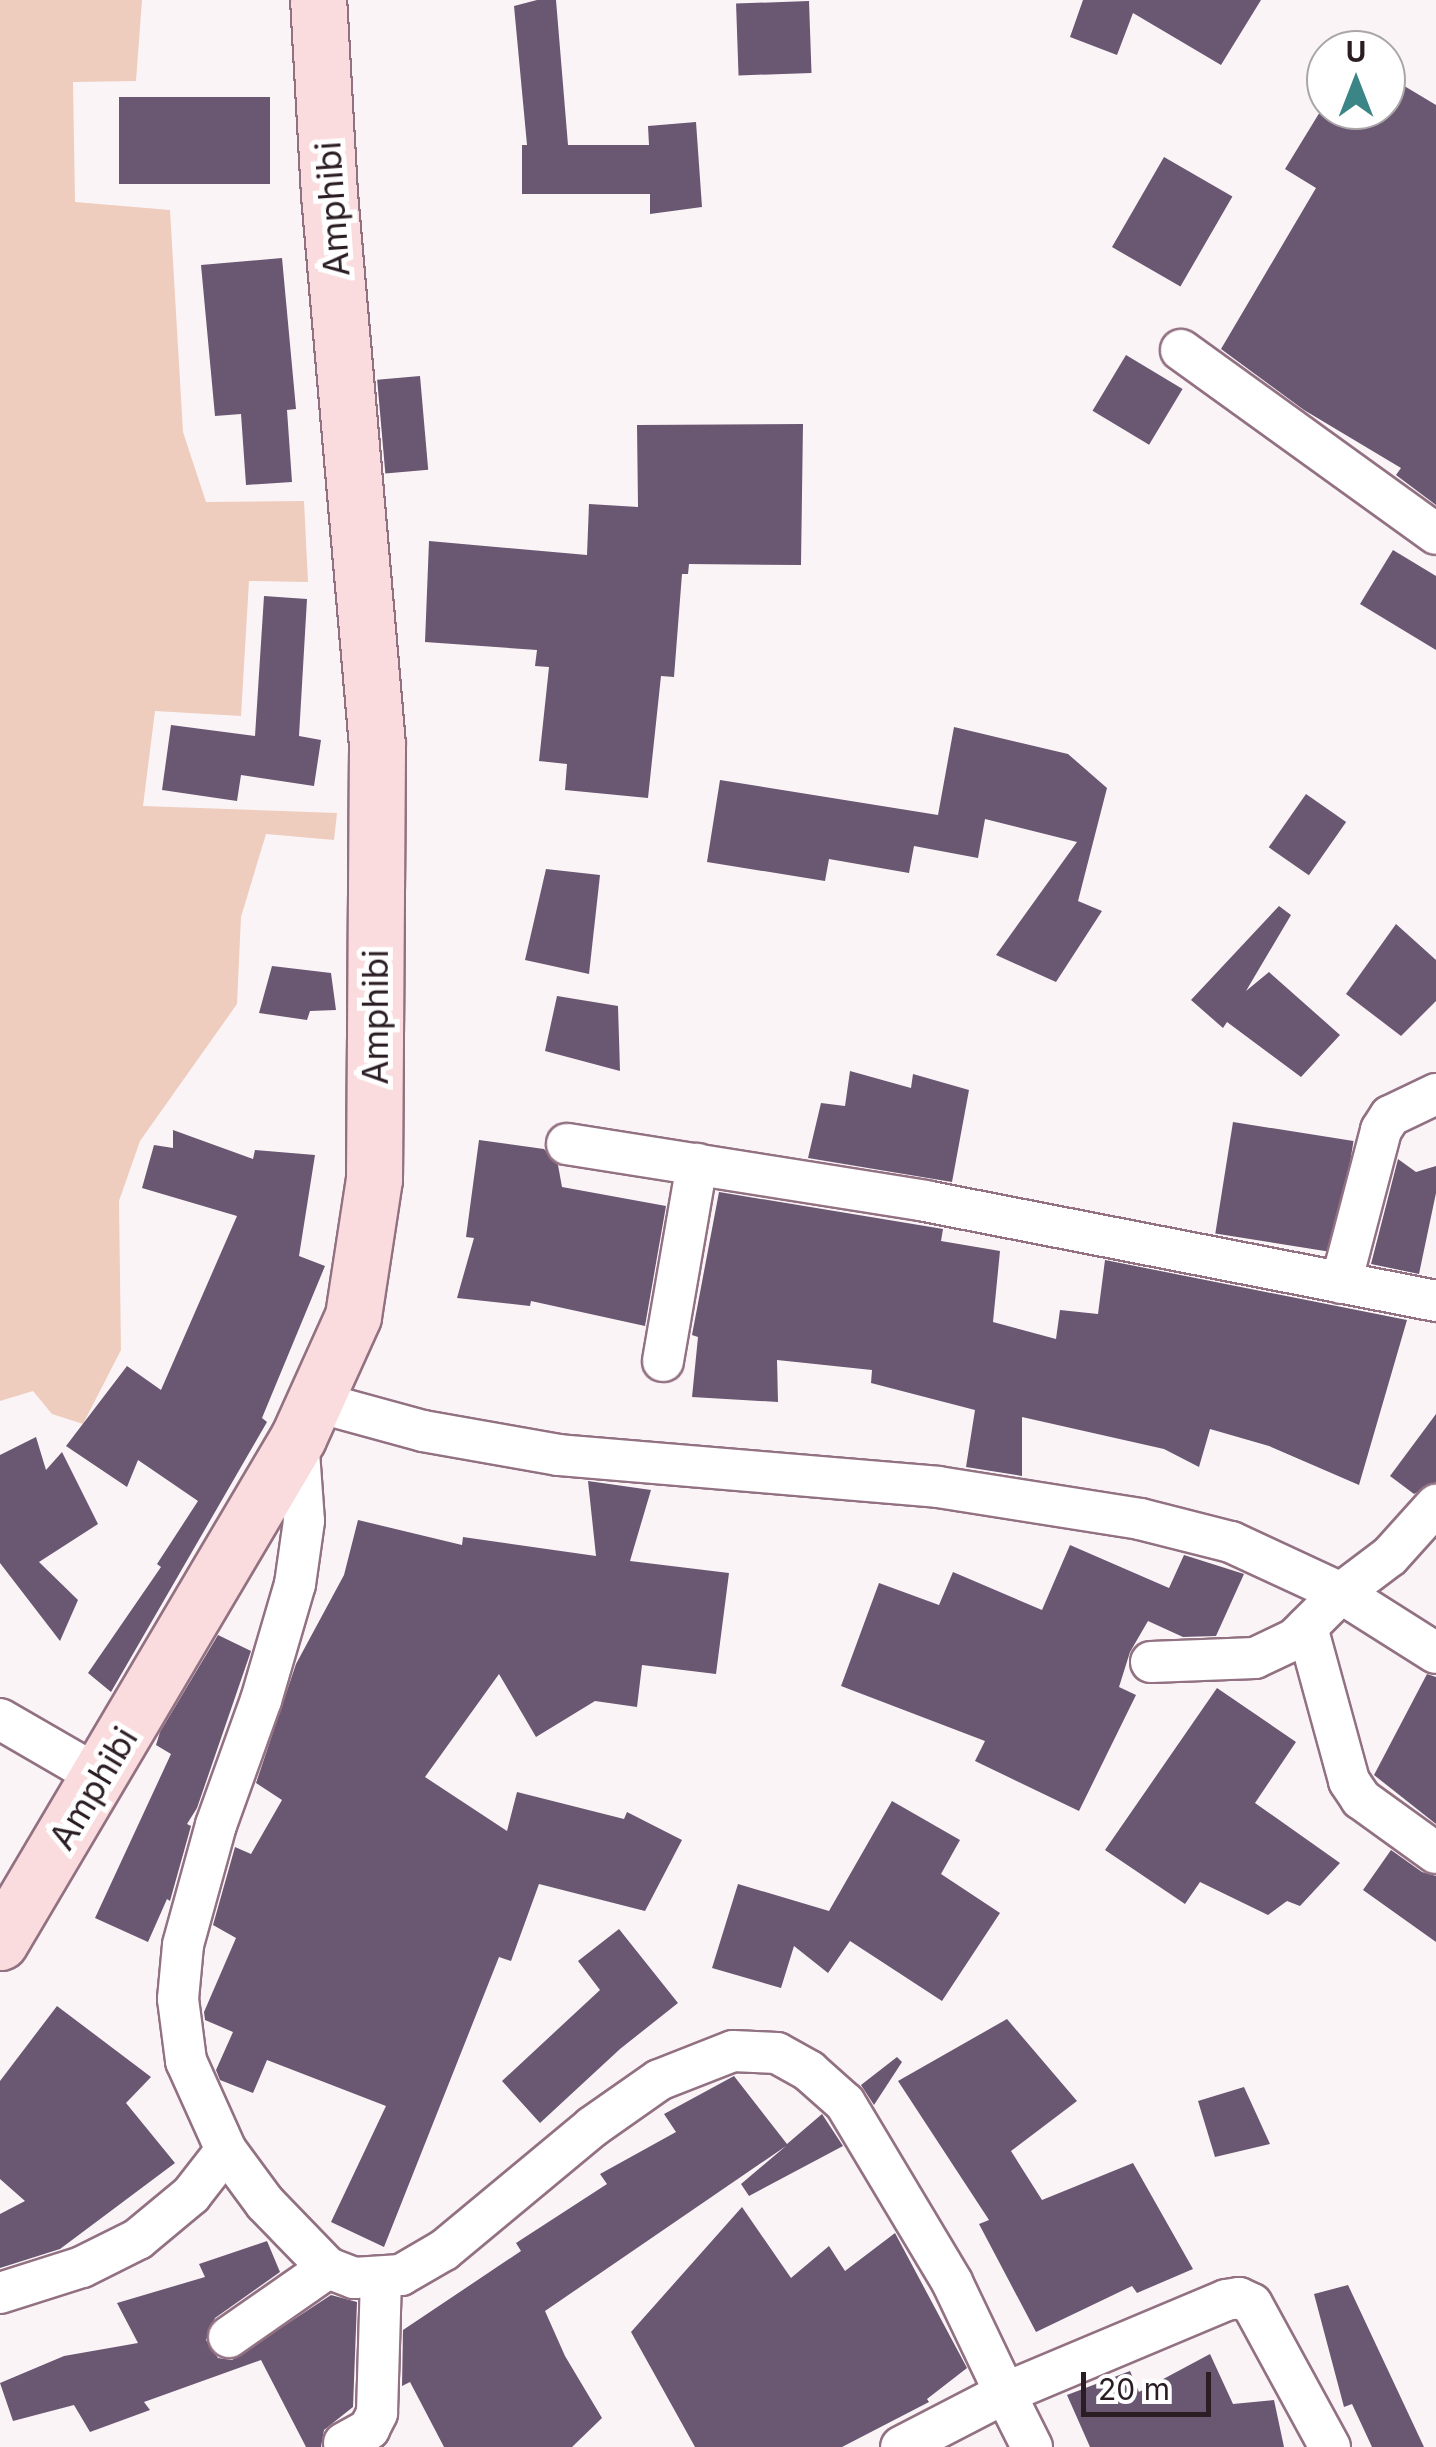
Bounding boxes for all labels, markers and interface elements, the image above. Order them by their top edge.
north arrow [1306,30,1406,130]
text: U [1346,35,1366,69]
street label: Amphibi [306,140,358,278]
street label: Amphibi [354,949,396,1085]
street label: Amphibi [40,1719,146,1857]
scale bar [1086,2352,1216,2414]
text: 20 m [1098,2371,1170,2407]

